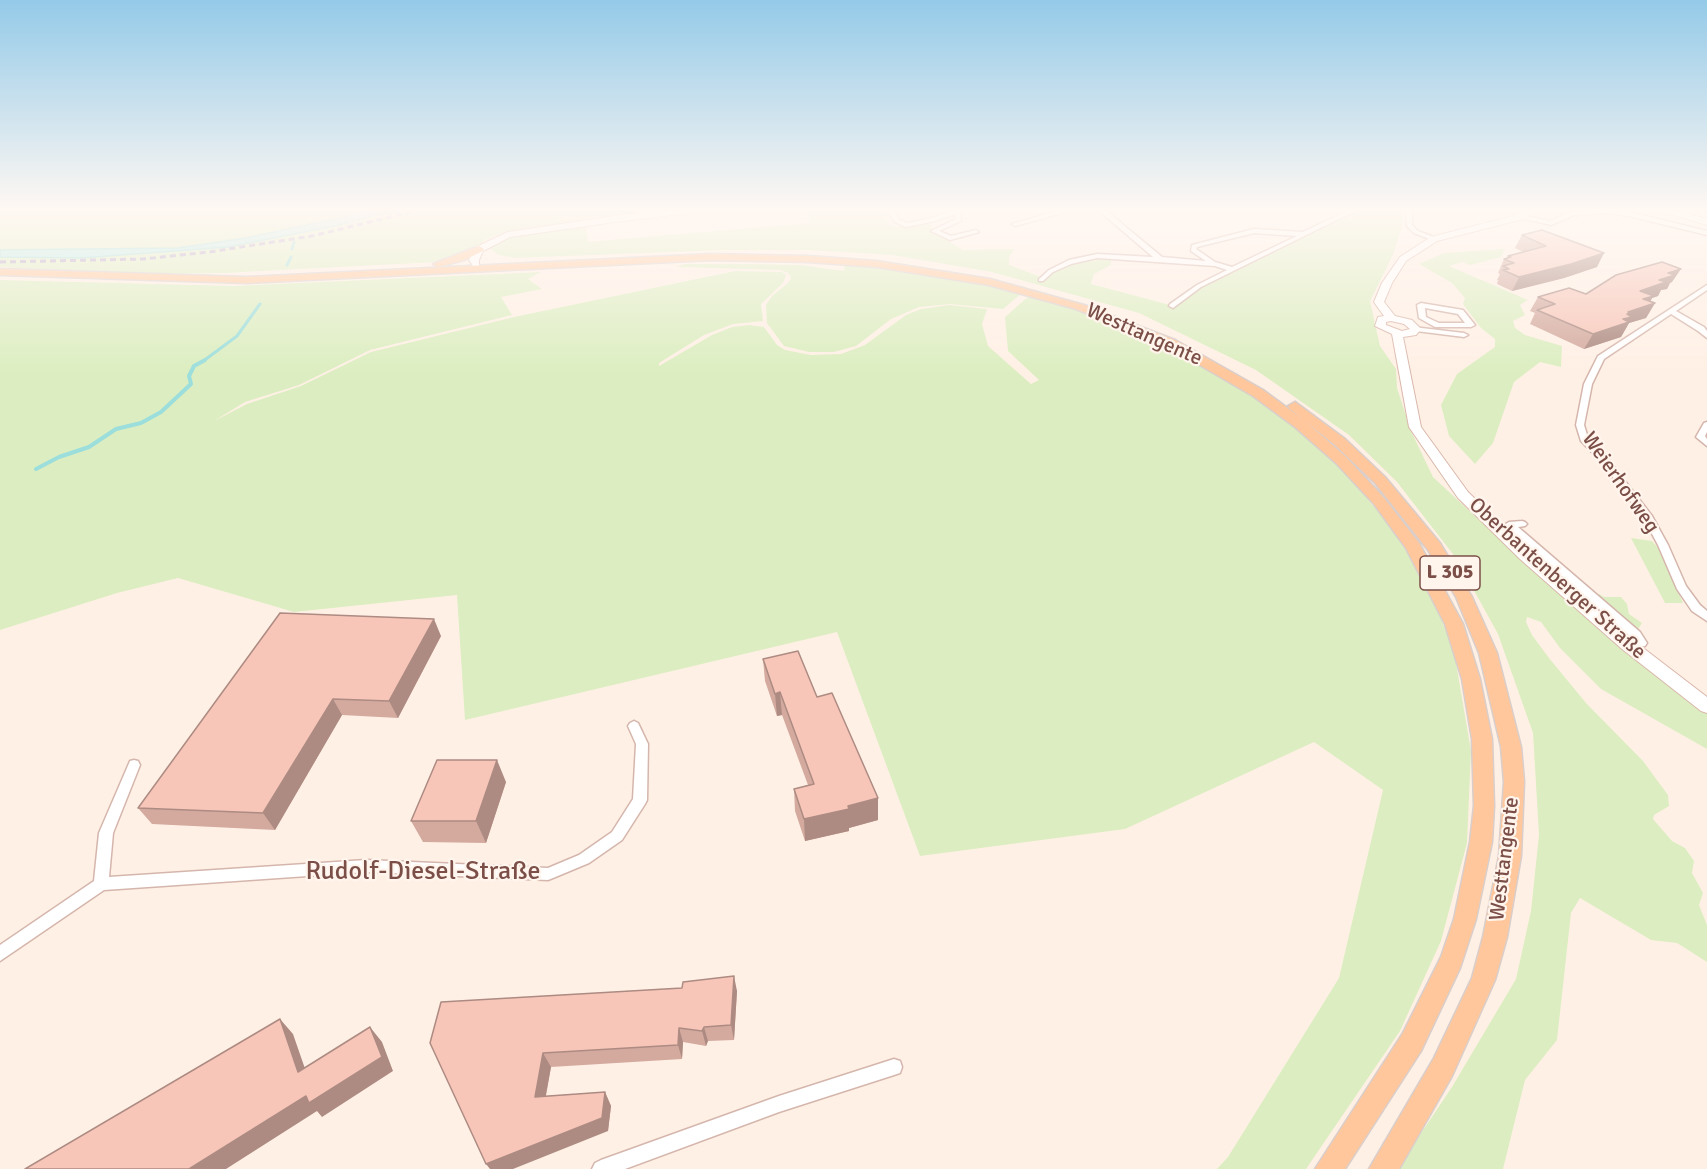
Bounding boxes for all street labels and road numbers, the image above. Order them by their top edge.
street label: Westtangente [1082,298,1206,372]
street label: Weierhofweg [1576,428,1664,538]
street label: Oberbantenberger Straße [1463,493,1651,665]
road number: L 305 [1420,556,1480,590]
street label: Westtangente [1485,796,1525,922]
street label: Rudolf-Diesel-Straße [305,856,541,888]

